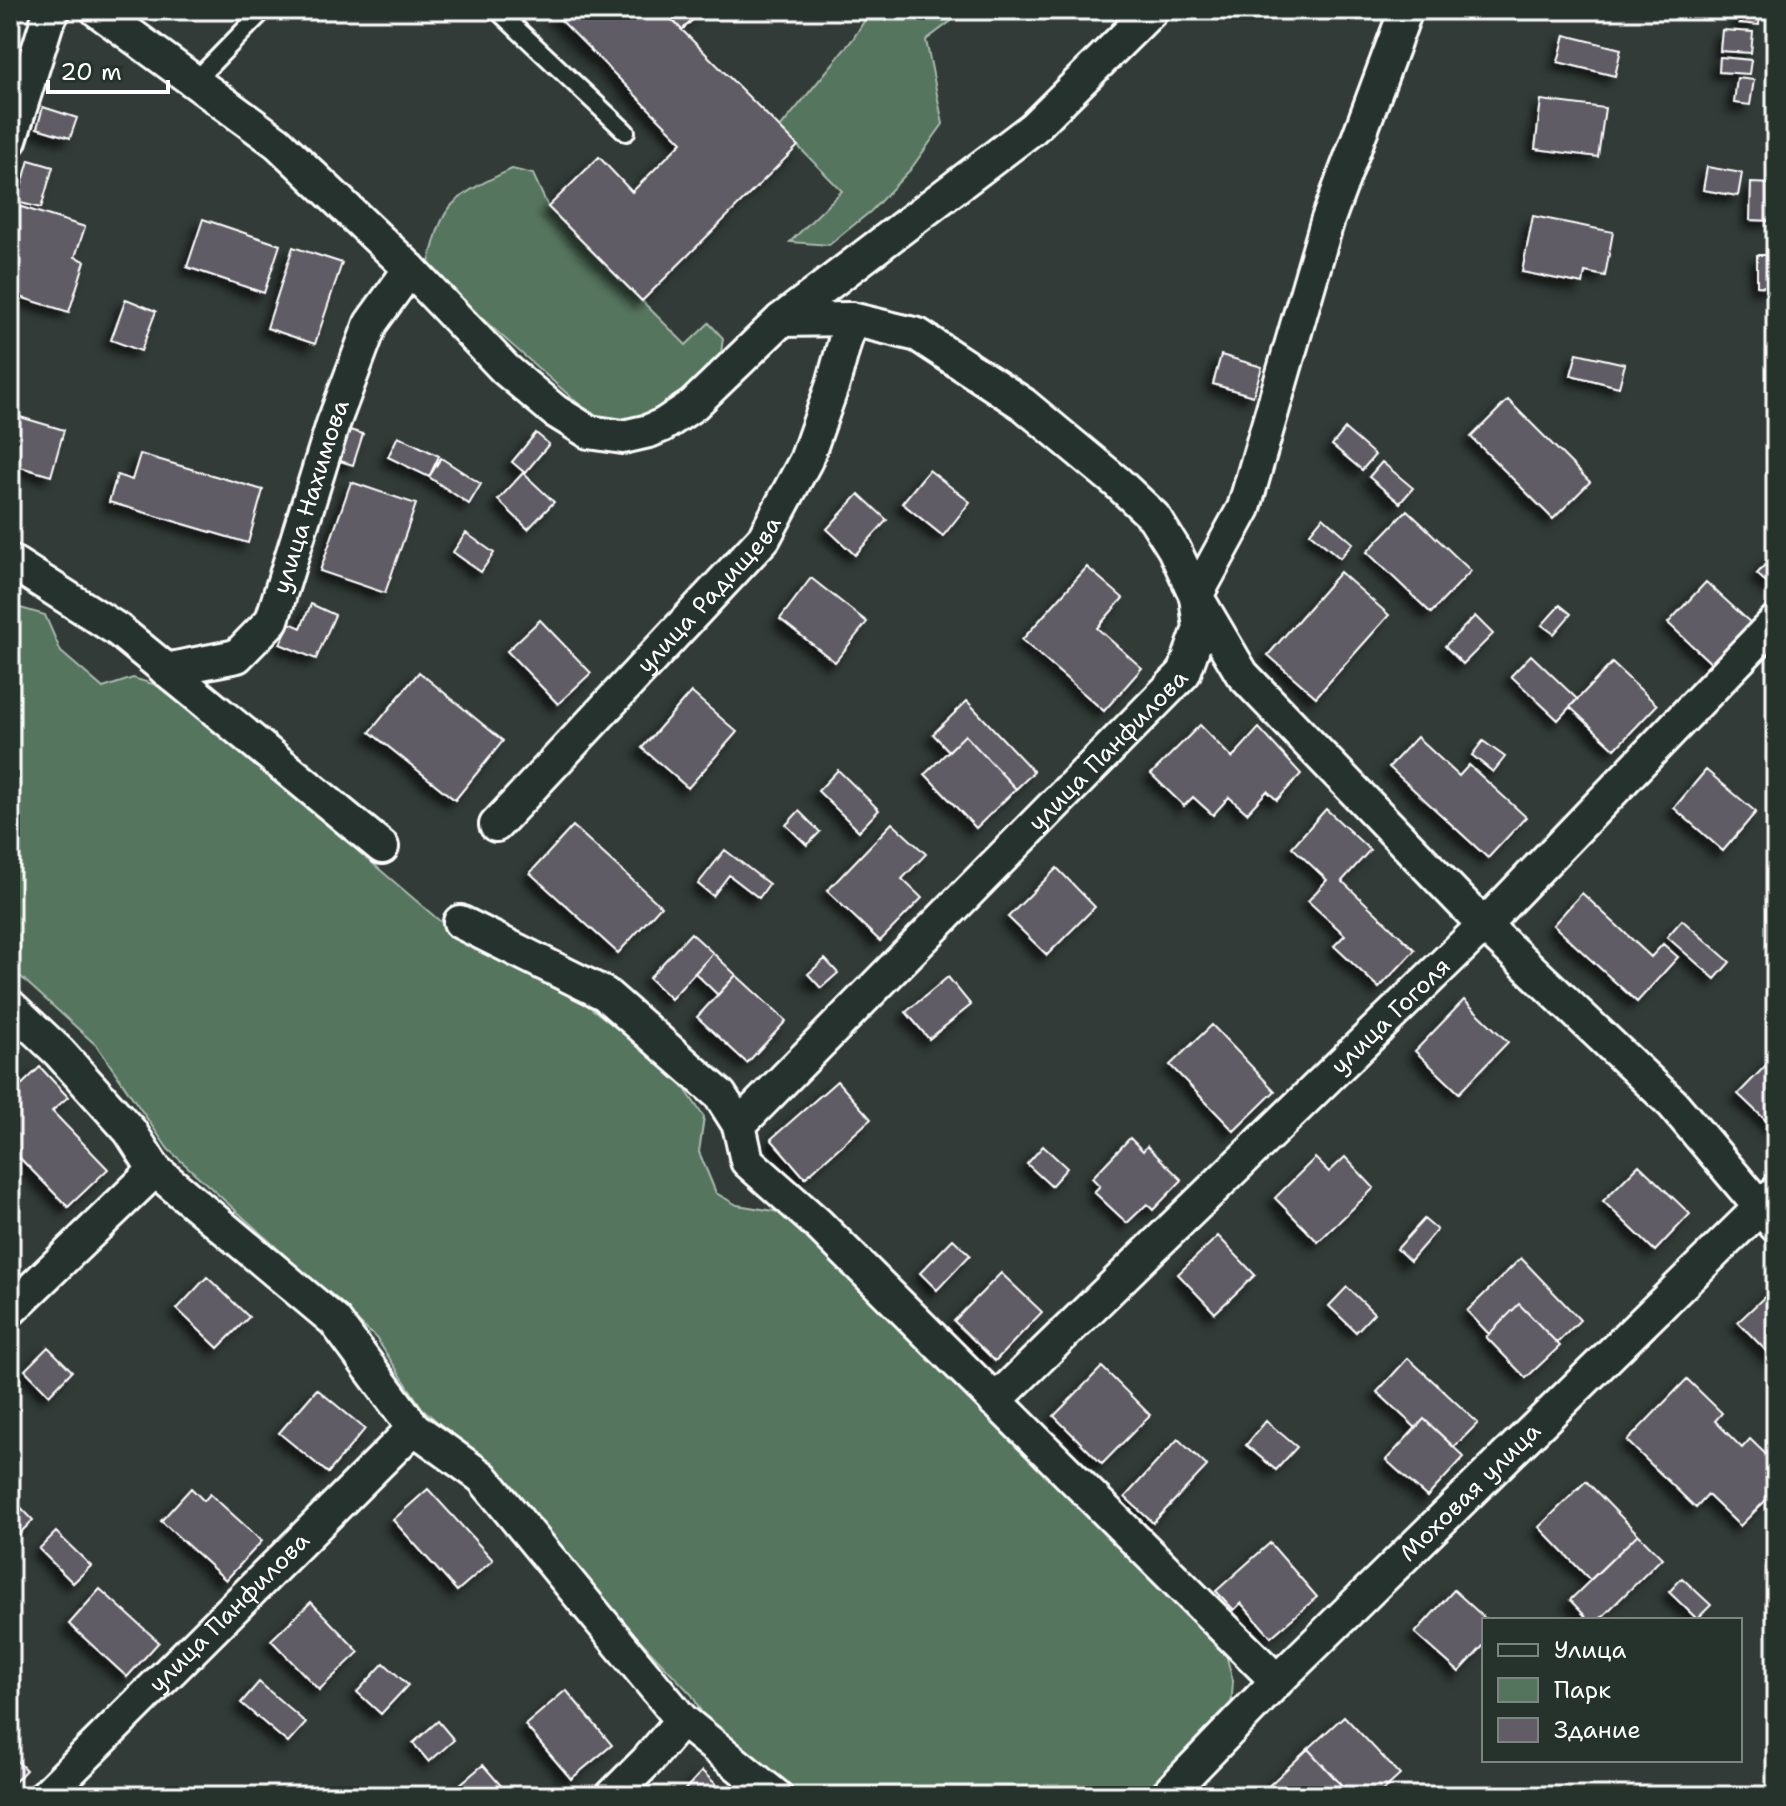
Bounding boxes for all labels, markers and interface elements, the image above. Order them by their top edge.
scale bar [48,44,168,94]
text: 20 m [60,56,122,88]
street label: улица Нахимова [265,395,357,598]
street label: улица Радищева [630,511,789,680]
street label: улица Панфилова [1021,662,1195,838]
street label: улица Гоголя [1324,950,1457,1082]
street label: Моховая улица [1392,1415,1548,1568]
street label: улица Панфилова [142,1525,317,1700]
legend [1482,1618,1742,1762]
text: Улица [1554,1634,1627,1666]
text: Парк [1554,1674,1611,1706]
text: Здание [1554,1714,1641,1746]

